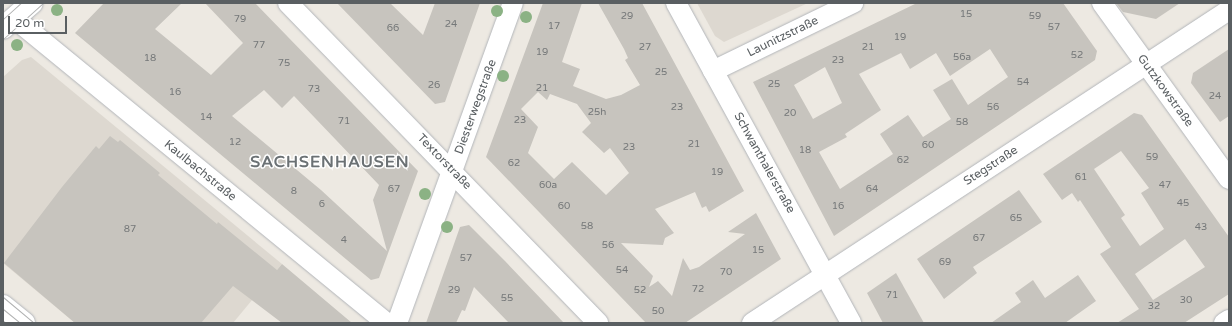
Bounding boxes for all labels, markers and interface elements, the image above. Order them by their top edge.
scale bar [10,8,69,34]
house number: 15 [960,9,972,21]
house number: 29 [621,11,633,23]
house number: 59 [1029,11,1041,23]
house number: 79 [234,14,246,26]
street label: Launitzstraße [745,14,821,60]
text: 20 m [15,16,44,30]
house number: 24 [445,19,457,31]
house number: 17 [548,21,560,33]
house number: 57 [1048,22,1060,34]
house number: 66 [387,23,399,35]
house number: 19 [894,32,906,44]
house number: 77 [253,40,265,52]
house number: 27 [639,42,651,54]
house number: 21 [862,42,874,54]
house number: 19 [536,47,548,59]
house number: 52 [1071,50,1083,62]
house number: 56a [953,52,971,64]
street label: Gutzkowstraße [1134,52,1196,130]
house number: 18 [144,53,156,65]
house number: 23 [832,55,844,67]
house number: 75 [278,58,290,70]
street label: Diesterwegstraße [452,58,500,156]
house number: 25 [655,67,667,79]
house number: 54 [1017,77,1029,89]
house number: 25 [768,79,780,91]
house number: 26 [428,80,440,92]
house number: 21 [536,83,548,95]
house number: 73 [308,84,320,96]
house number: 16 [169,87,181,99]
house number: 24 [1209,91,1221,103]
house number: 23 [671,102,683,114]
house number: 56 [987,102,999,114]
house number: 25h [588,107,606,119]
house number: 20 [784,108,796,120]
street label: Schwanthalerstraße [730,110,798,216]
house number: 14 [200,112,212,124]
house number: 23 [514,115,526,127]
house number: 71 [338,116,350,128]
house number: 58 [956,117,968,129]
street label: Textorstraße [414,131,474,193]
street label: Kaulbachstraße [161,137,239,205]
house number: 12 [229,137,241,149]
house number: 21 [688,139,700,151]
house number: 60 [922,140,934,152]
house number: 23 [623,142,635,154]
street label: Stegstraße [961,143,1021,189]
house number: 18 [799,145,811,157]
district label: SACHSENHAUSEN [250,152,410,172]
house number: 59 [1146,152,1158,164]
house number: 62 [897,155,909,167]
house number: 62 [508,158,520,170]
house number: 19 [711,167,723,179]
house number: 61 [1075,172,1087,184]
house number: 60a [539,180,557,192]
house number: 47 [1159,180,1171,192]
house number: 67 [388,184,400,196]
house number: 64 [866,184,878,196]
house number: 8 [291,186,297,198]
house number: 45 [1177,198,1189,210]
house number: 6 [319,199,325,211]
house number: 60 [558,201,570,213]
house number: 16 [832,201,844,213]
house number: 65 [1010,213,1022,225]
house number: 58 [581,221,593,233]
house number: 43 [1195,222,1207,234]
house number: 87 [124,224,136,236]
house number: 67 [973,233,985,245]
house number: 4 [341,235,347,247]
house number: 56 [602,240,614,252]
house number: 15 [752,245,764,257]
house number: 57 [460,253,472,265]
house number: 69 [939,257,951,269]
house number: 54 [616,265,628,277]
house number: 70 [720,267,732,279]
house number: 72 [692,284,704,296]
house number: 29 [448,285,460,297]
house number: 52 [634,285,646,297]
house number: 71 [886,290,898,302]
house number: 55 [501,293,513,305]
house number: 30 [1180,295,1192,307]
house number: 32 [1148,301,1160,313]
house number: 50 [652,306,664,318]

